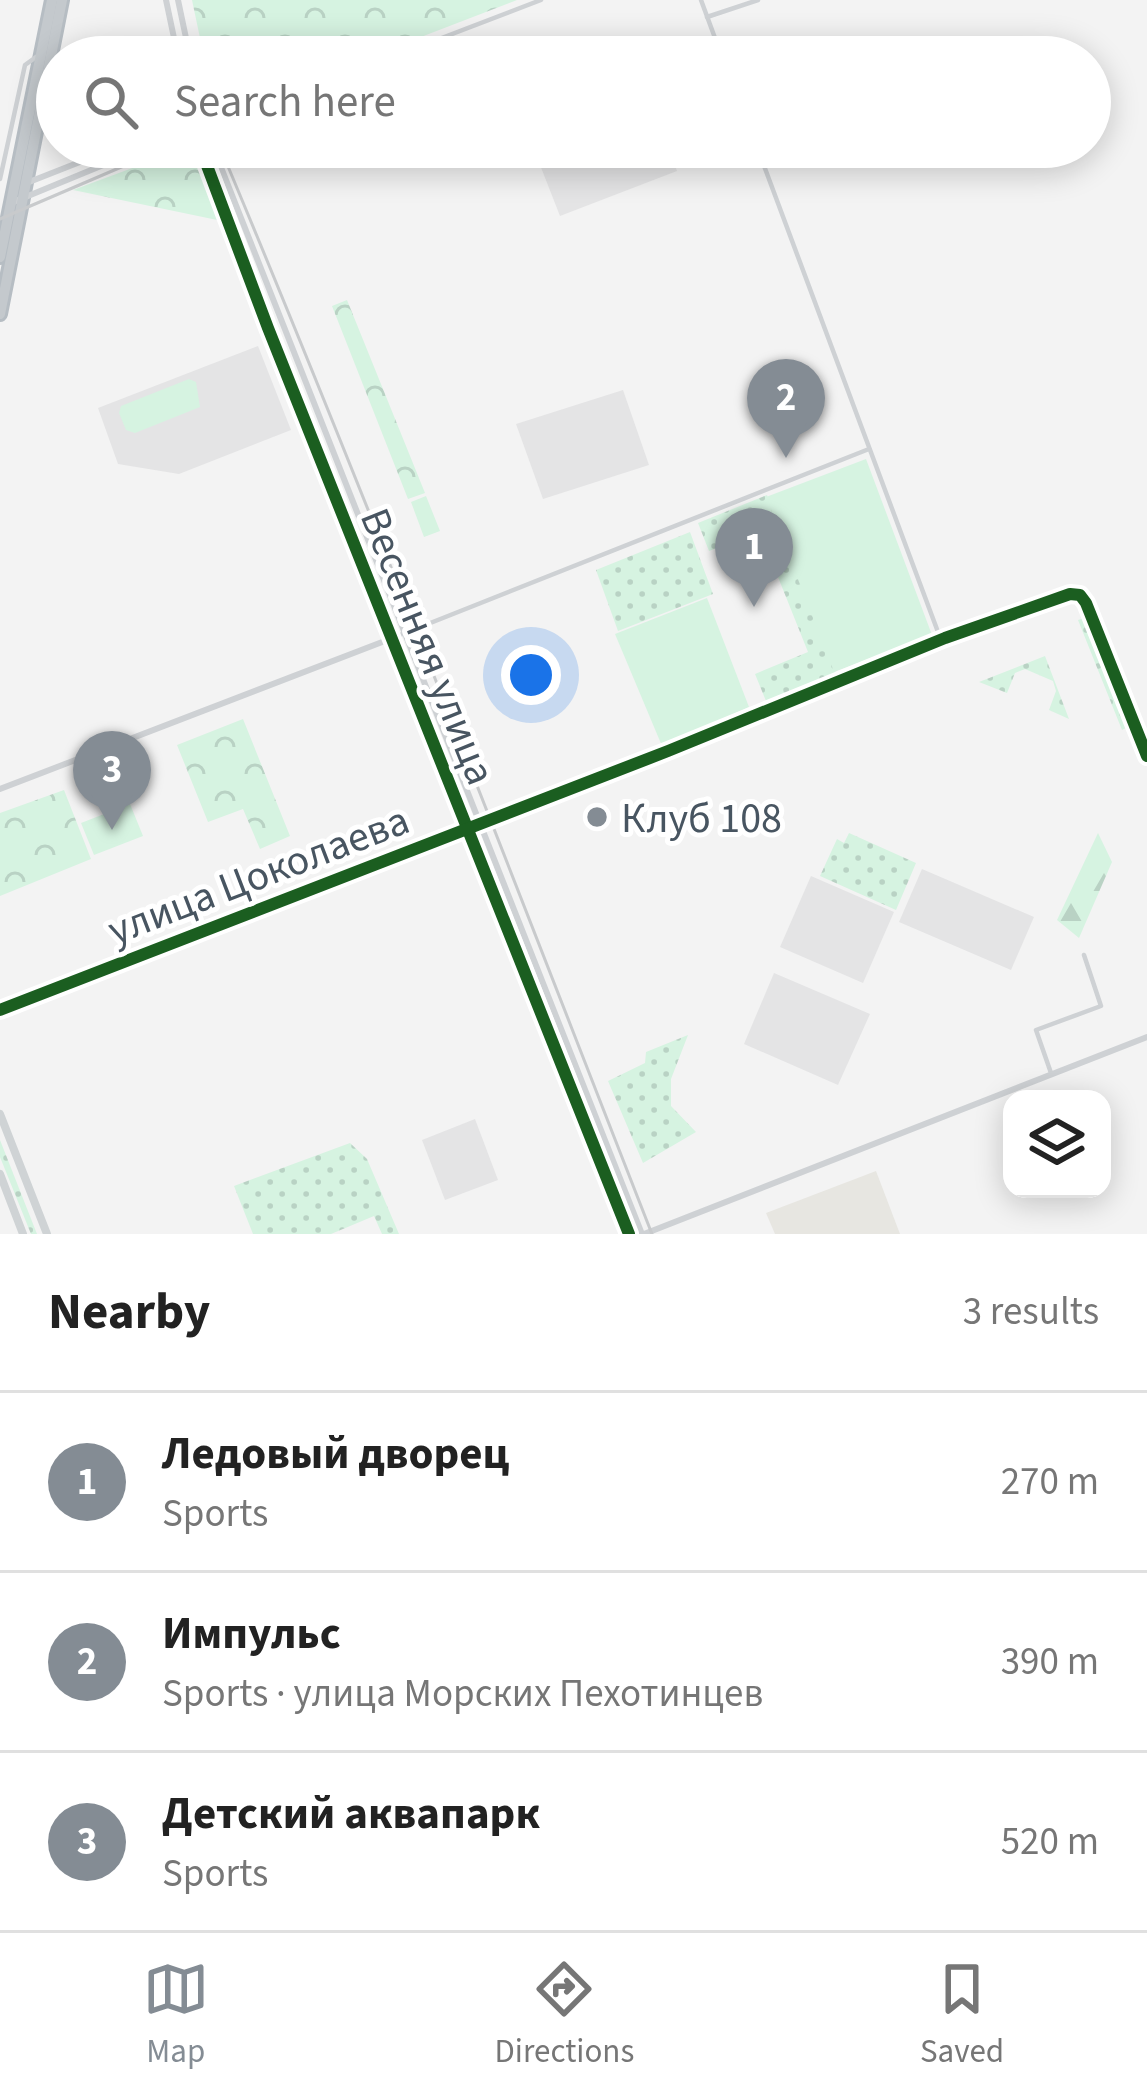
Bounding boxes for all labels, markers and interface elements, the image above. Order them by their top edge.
search box [36,36,1111,168]
icon: search [78,69,144,135]
text: Search here [174,70,396,134]
pin: 2 [747,359,825,458]
street label: Весенняя улица [344,499,510,794]
pin: 1 [715,508,793,607]
your location [501,645,561,705]
pin: 3 [73,731,151,830]
place label: Клуб 108 [621,789,782,849]
street label: улица Цоколаева [99,791,418,961]
marker: Клуб 108 [584,804,610,830]
map controls [1003,1090,1111,1198]
button: layers [1003,1090,1111,1198]
text: Nearby [48,1276,210,1348]
text: 3 results [963,1284,1099,1340]
text: Ледовый дворец [162,1422,509,1486]
text: 1 [77,1454,97,1510]
text: 270 m [1001,1454,1099,1510]
text: Sports [162,1486,268,1542]
text: Импульс [162,1602,341,1666]
text: 2 [77,1634,97,1690]
text: 390 m [1001,1634,1099,1690]
text: Sports · улица Морских Пехотинцев [162,1666,763,1722]
text: Детский аквапарк [162,1782,540,1846]
text: 3 [77,1814,97,1870]
text: 520 m [1001,1814,1099,1870]
text: Sports [162,1846,268,1902]
tab: Map [143,1956,209,2075]
tab: Directions [495,1956,634,2075]
tab: Saved [920,1956,1004,2075]

